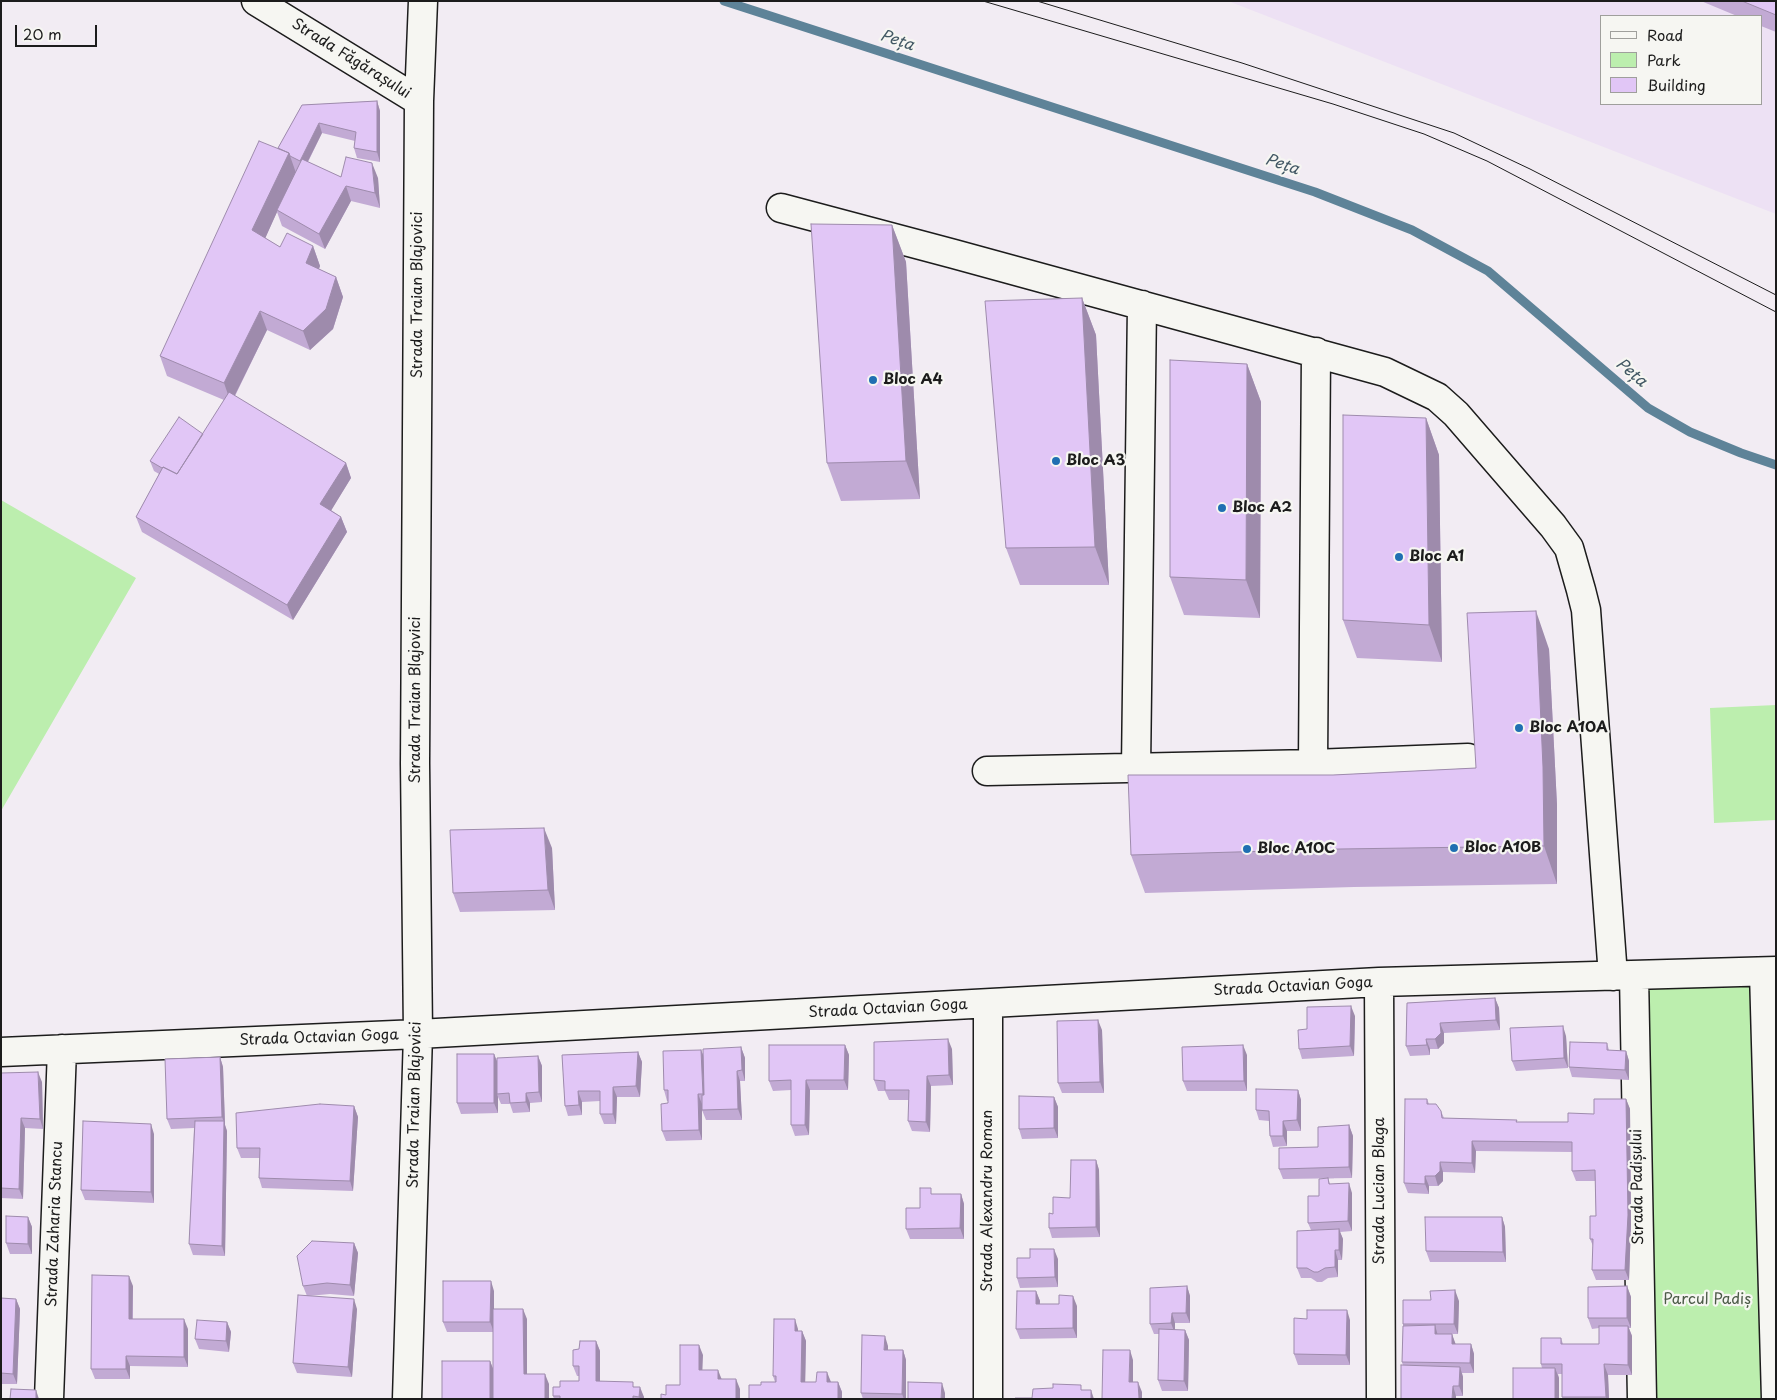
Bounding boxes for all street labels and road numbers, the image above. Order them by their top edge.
street label: Strada Făgărașului [288,15,414,103]
street label: Strada Traian Blajovici [409,211,427,379]
street label: Strada Traian Blajovici [407,616,425,784]
street label: Strada Octavian Goga [1213,974,1373,1000]
street label: Strada Octavian Goga [808,996,968,1022]
street label: Strada Traian Blajovici [405,1021,425,1189]
street label: Strada Octavian Goga [239,1026,399,1050]
street label: Strada Alexandru Roman [979,1110,997,1292]
street label: Strada Lucian Blaga [1371,1117,1389,1265]
street label: Strada Padișului [1628,1129,1648,1245]
street label: Strada Zaharia Stancu [43,1141,67,1307]

